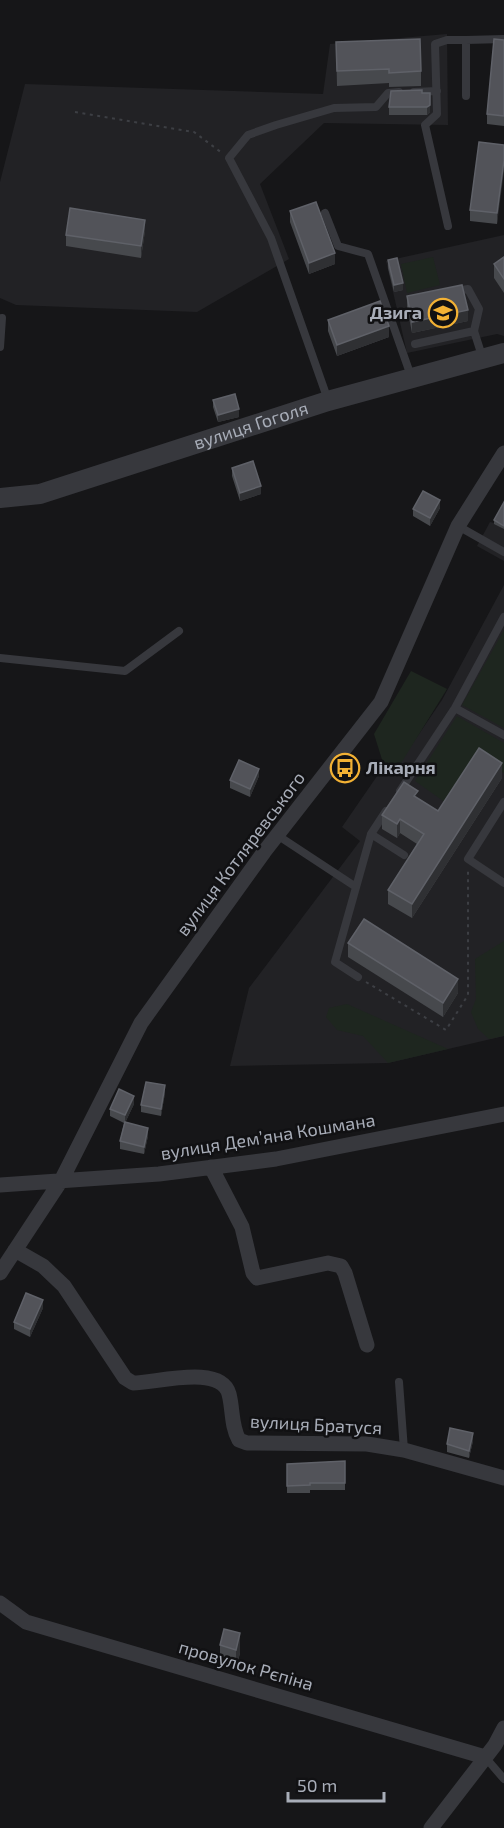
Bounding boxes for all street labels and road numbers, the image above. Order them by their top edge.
street label: вулиця Гоголя [191,396,311,454]
street label: вулиця Котляревського [171,767,309,940]
street label: вулиця Демʼяна Кошмана [159,1108,377,1164]
street label: вулиця Братуся [250,1410,383,1438]
street label: провулок Рєпіна [176,1635,316,1695]

